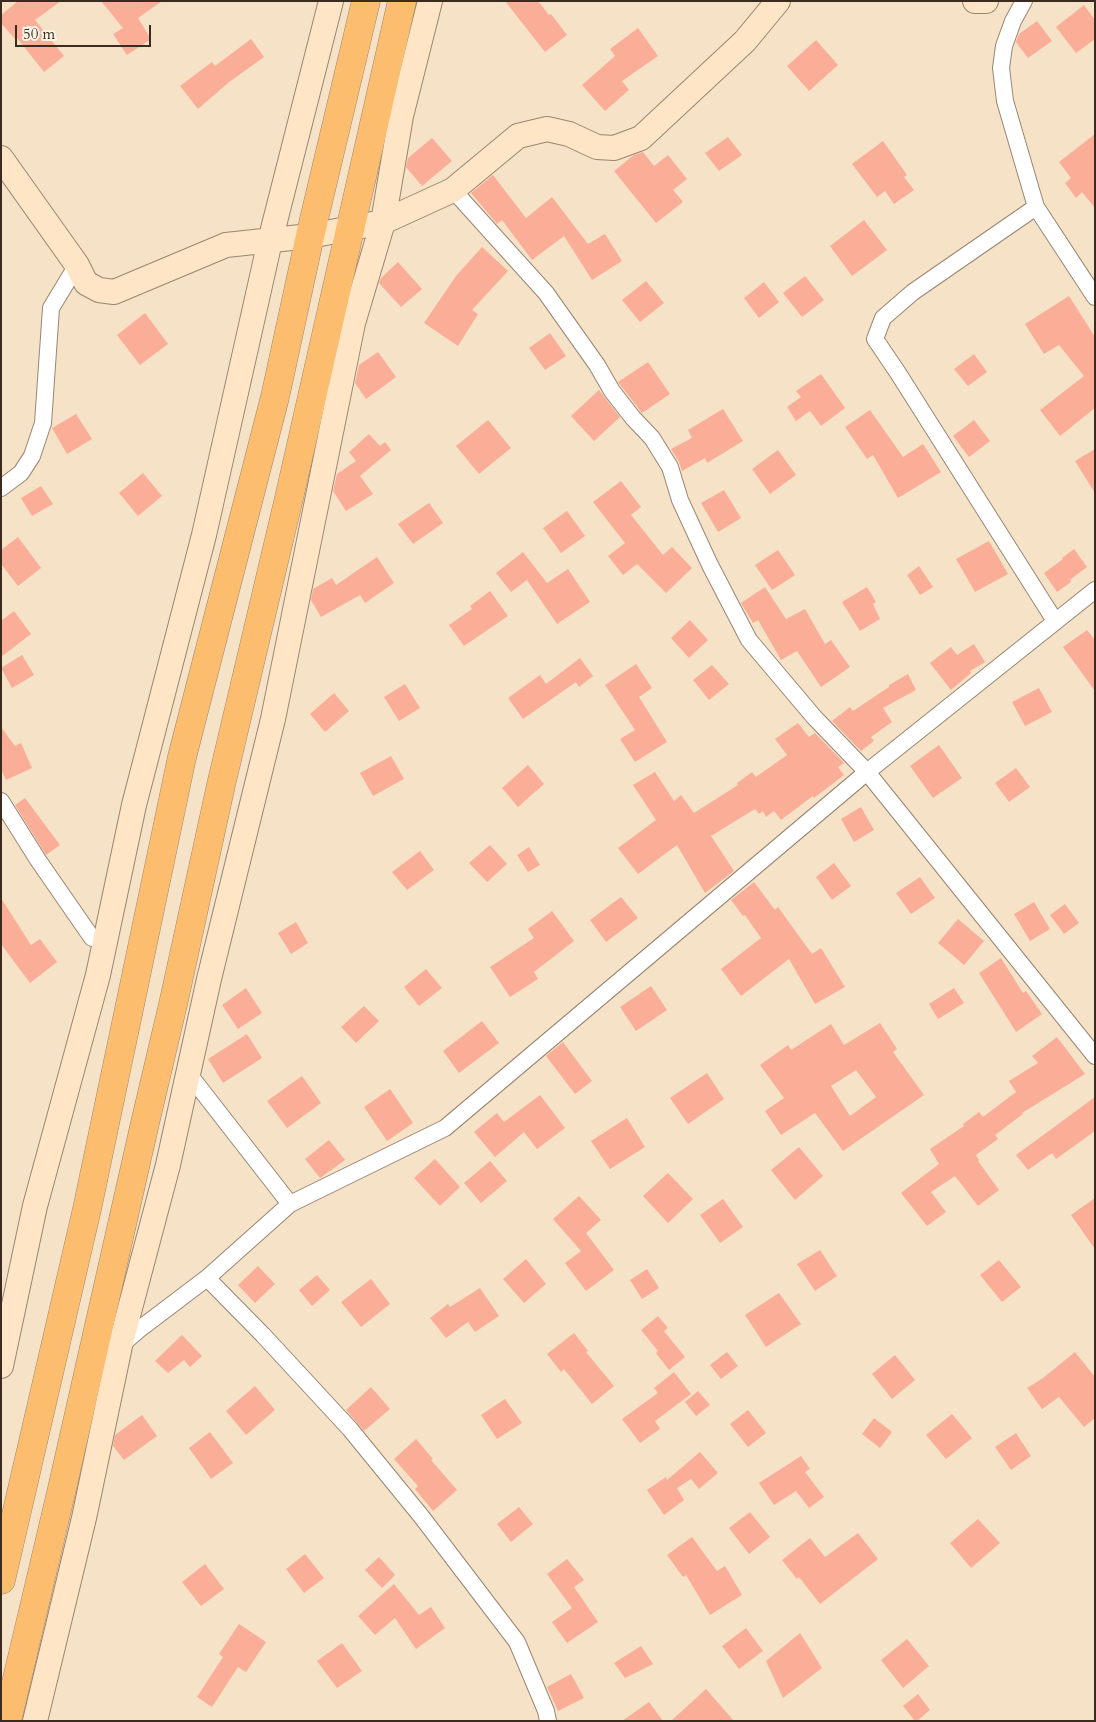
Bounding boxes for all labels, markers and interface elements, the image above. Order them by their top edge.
scale bar [18,15,154,47]
text: 50 m [23,24,55,44]

